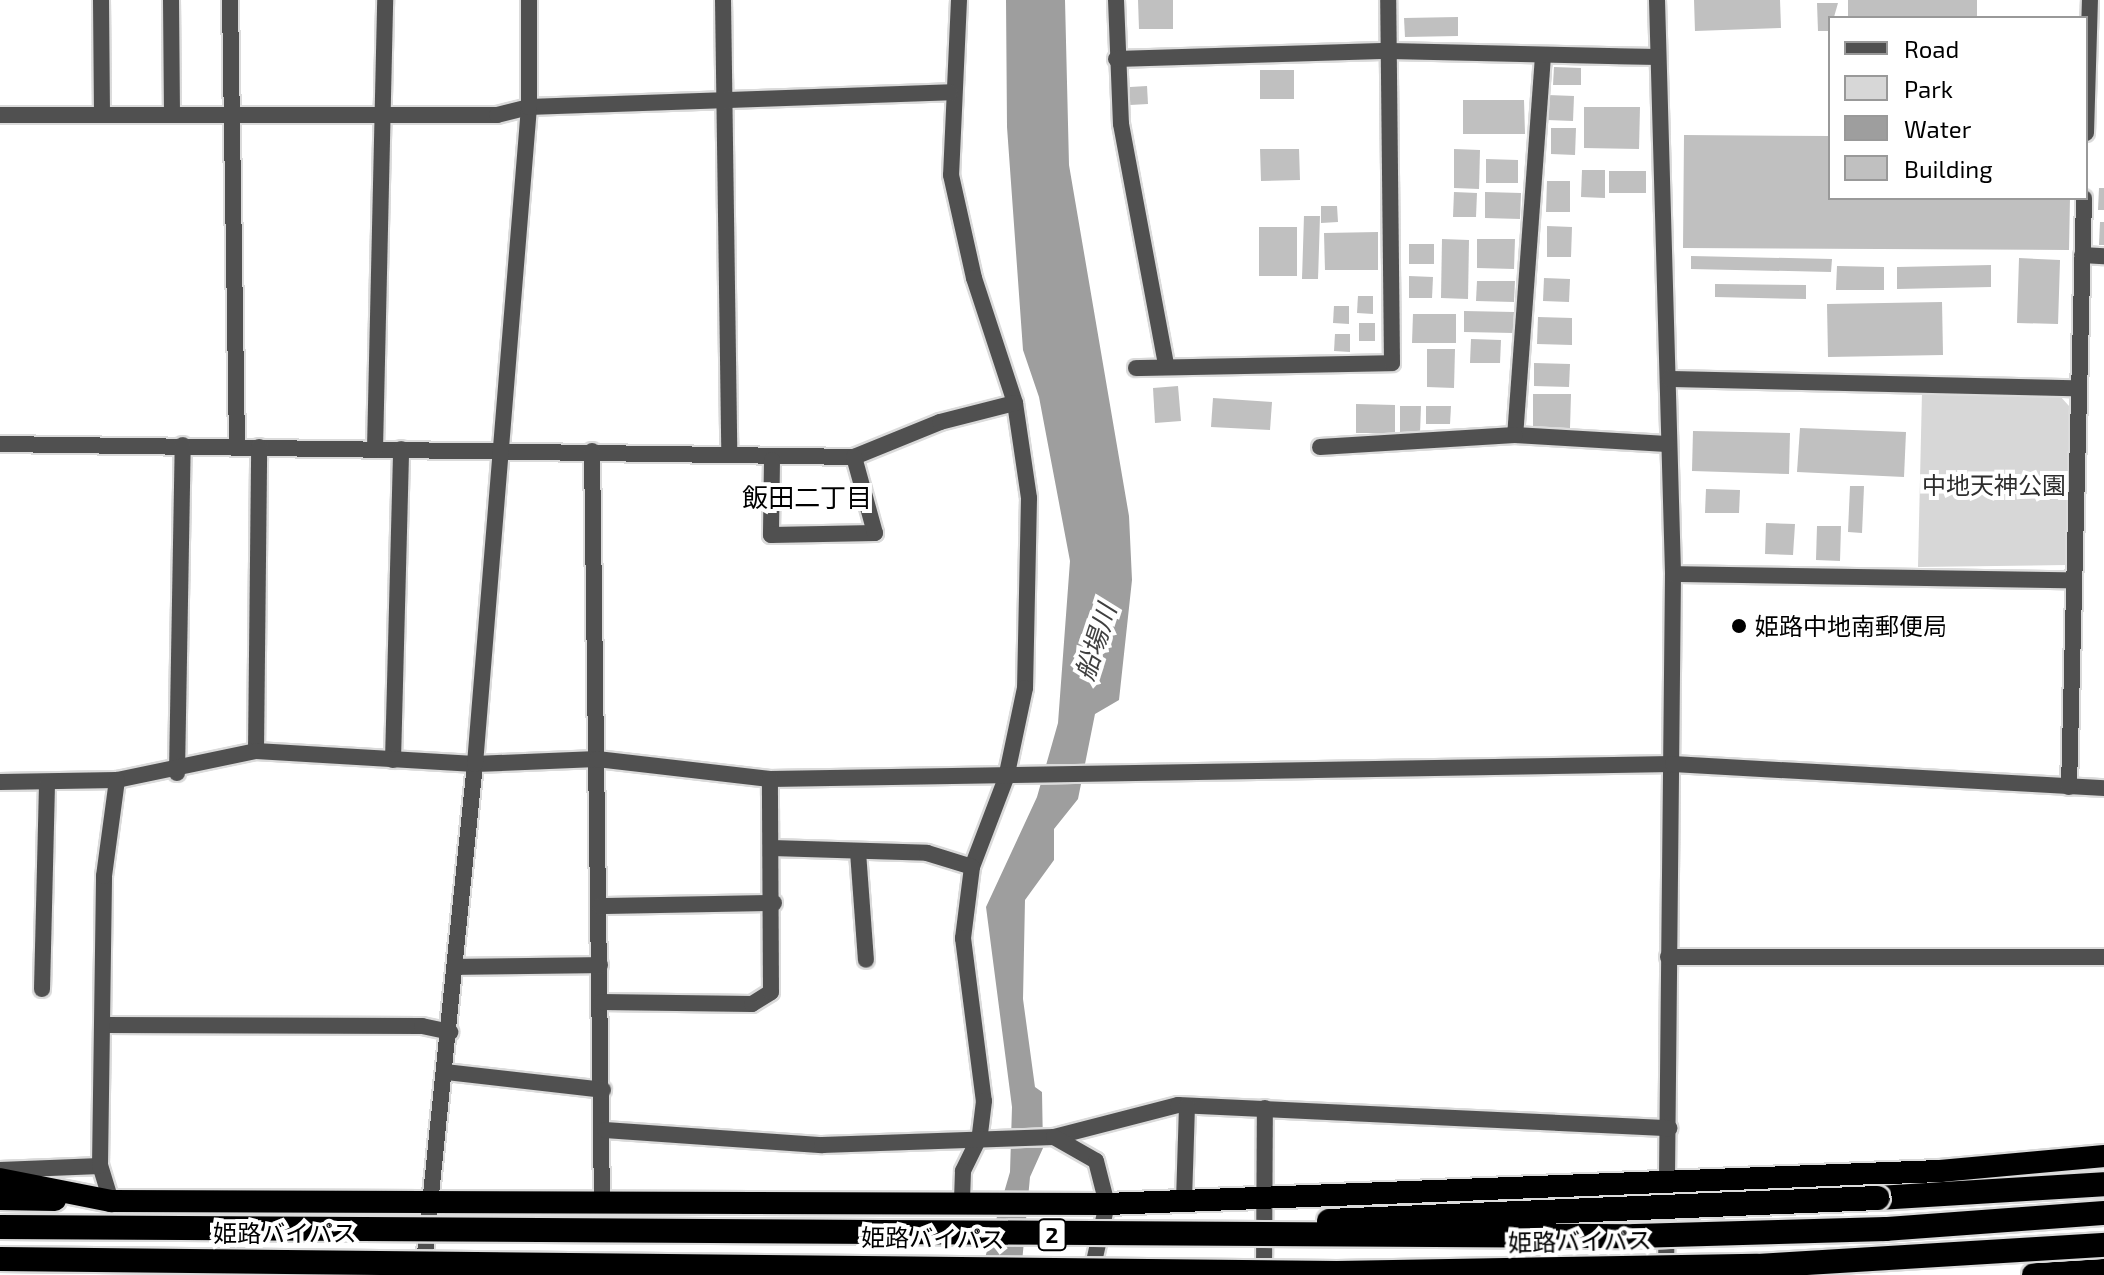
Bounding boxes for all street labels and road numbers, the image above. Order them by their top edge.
road number: 2 [1036,1217,1068,1253]
street label: 姫路バイパス [213,1219,357,1247]
street label: 姫路バイパス [861,1222,1005,1254]
street label: 姫路バイパス [1508,1225,1652,1257]

